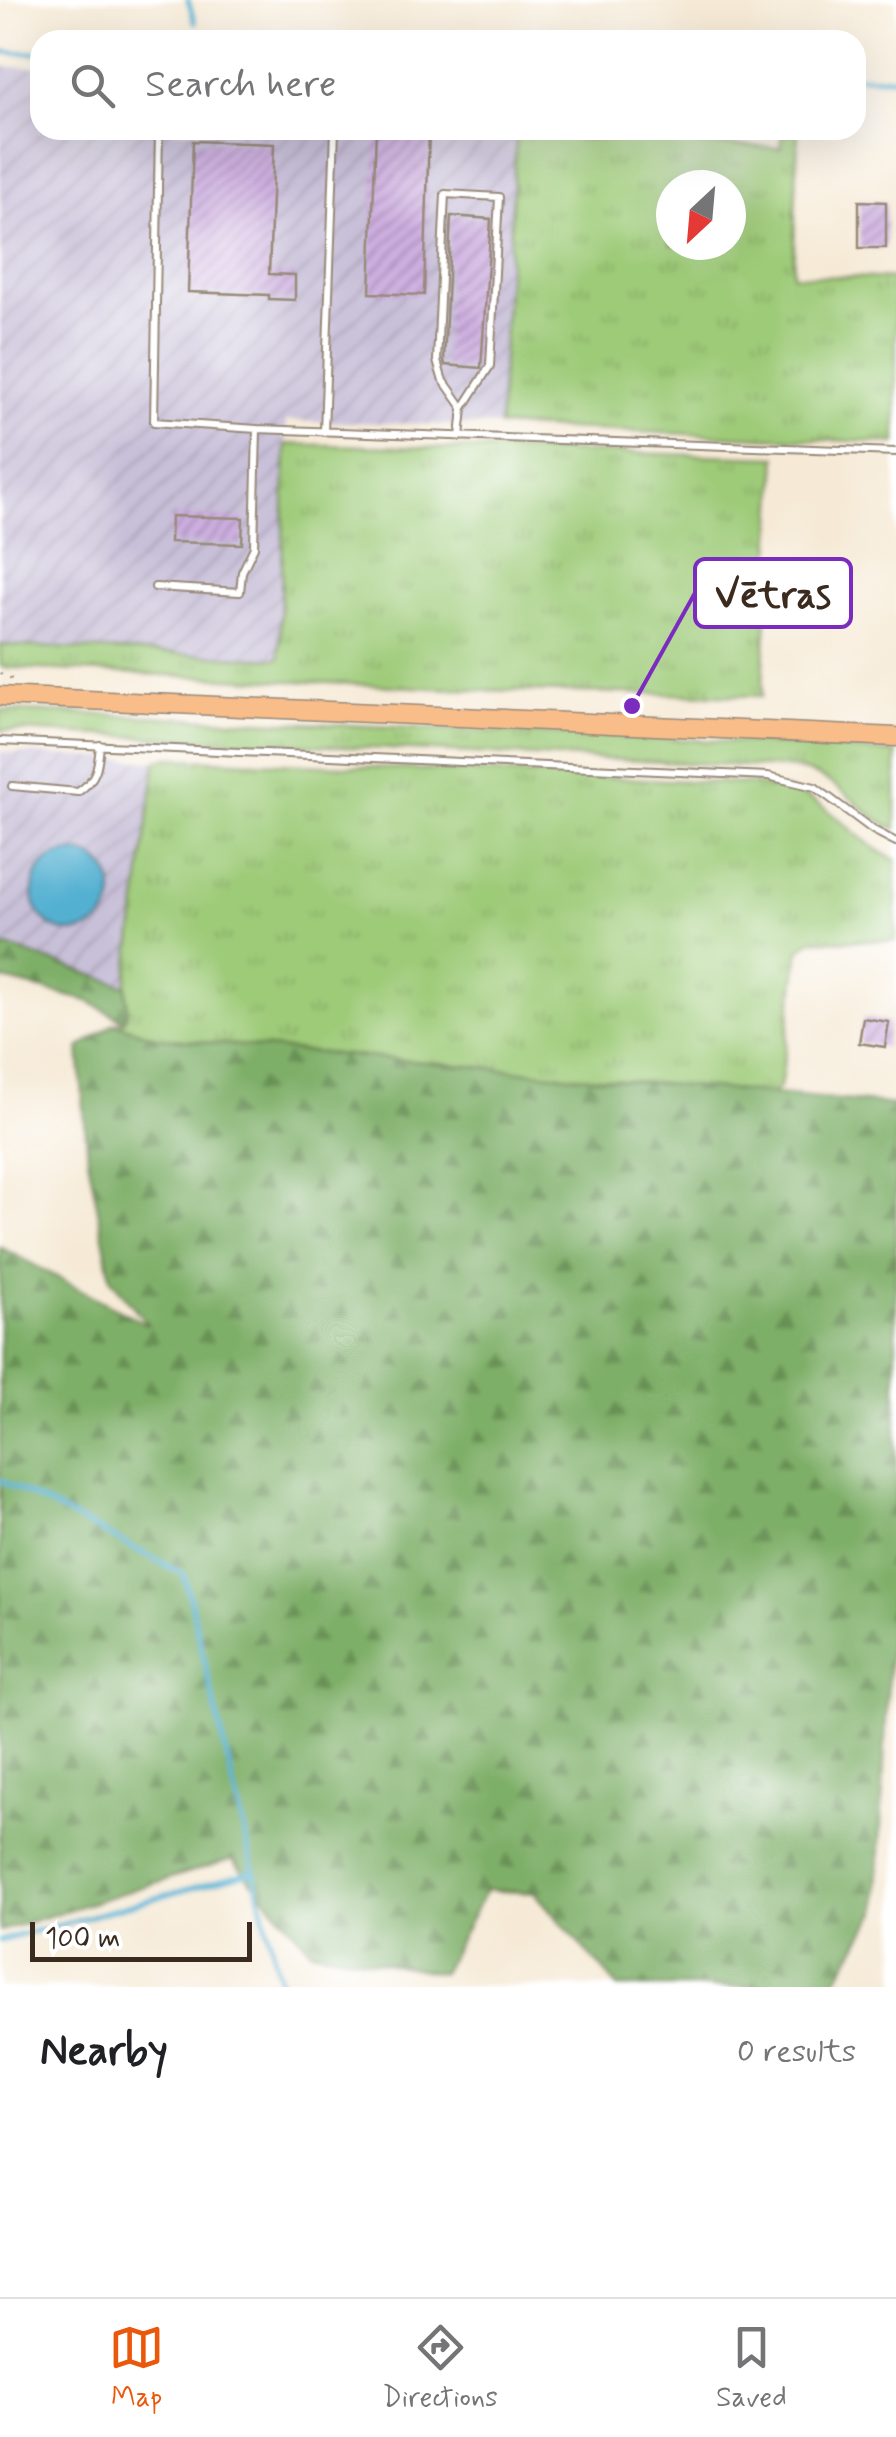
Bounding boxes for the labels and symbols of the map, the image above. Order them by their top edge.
north arrow [656,170,746,260]
callout: Vētras [695,559,851,627]
text: Vētras [715,572,831,621]
scale bar [30,1917,252,1962]

